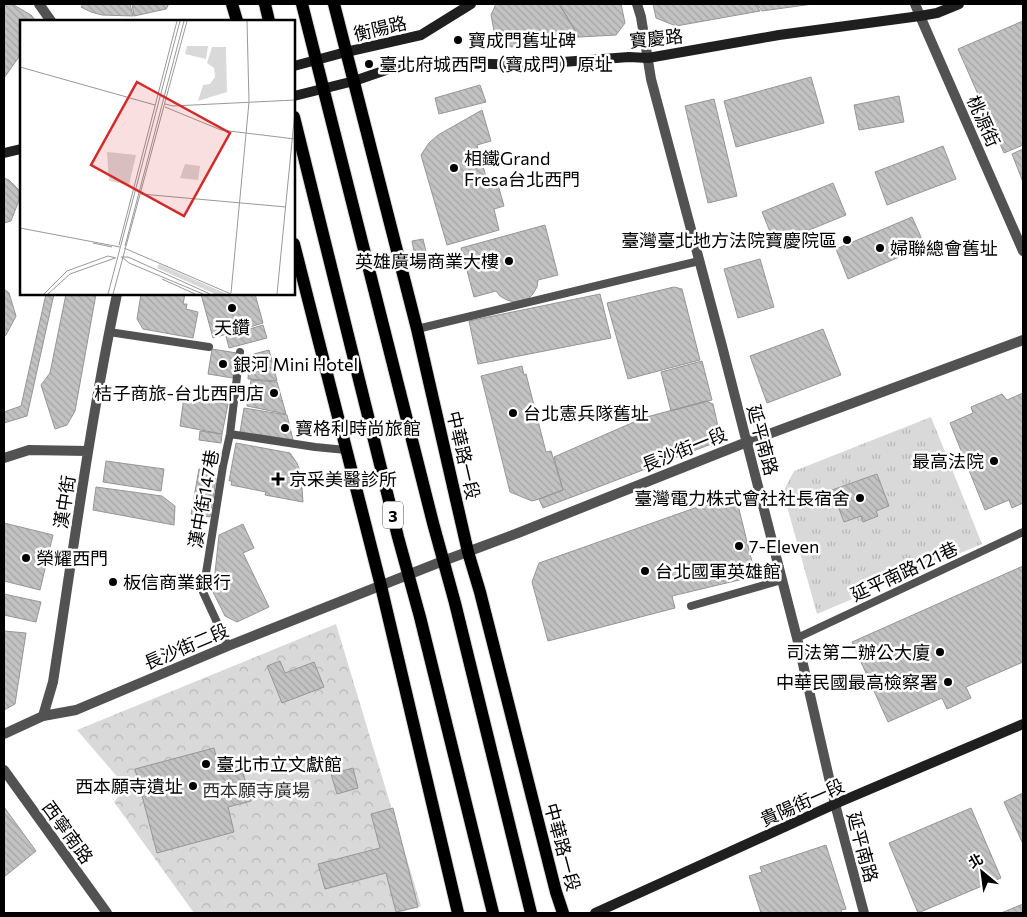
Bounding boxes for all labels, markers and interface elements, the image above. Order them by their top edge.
street label: 衡陽路 [351,11,409,45]
inset map [20,20,295,295]
street label: 寶慶路 [628,24,684,52]
place label: 寶成門舊址碑 [468,29,576,51]
marker: 寶成門舊址碑 [452,34,464,46]
place label: 臺北府城西門（寶成門）原址 [379,53,613,75]
marker: 臺北府城西門（寶成門）原址 [363,58,375,70]
street label: 桃源街 [963,92,1005,150]
place label: 相鐵Grand Fresa台北西門 [464,147,580,190]
marker: 相鐵Grand Fresa台北西門 [448,162,460,174]
place label: 臺灣臺北地方法院寶慶院區 [621,229,837,251]
marker: 臺灣臺北地方法院寶慶院區 [841,234,853,246]
place label: 婦聯總會舊址 [890,237,998,259]
marker: 婦聯總會舊址 [874,242,886,254]
place label: 英雄廣場商業大樓 [355,250,499,272]
marker: 英雄廣場商業大樓 [503,255,515,267]
marker: 天鑽 [226,302,238,314]
place label: 天鑽 [214,316,250,338]
place label: 銀河 Mini Hotel [233,353,358,375]
marker: 銀河 Mini Hotel [217,358,229,370]
place label: 桔子商旅-台北西門店 [94,382,264,404]
marker: 桔子商旅-台北西門店 [268,387,280,399]
place label: 台北憲兵隊舊址 [523,402,649,424]
street label: 延平南路 [743,402,783,478]
marker: 台北憲兵隊舊址 [507,407,519,419]
street label: 中華路一段 [443,409,485,501]
place label: 寶格利時尚旅館 [295,417,421,439]
marker: 寶格利時尚旅館 [279,422,291,434]
street label: 長沙街一段 [638,422,730,476]
street label: 漢中街147巷 [184,448,222,550]
place label: 最高法院 [912,450,984,472]
marker: 最高法院 [988,455,1000,467]
place label: 京采美醫診所 [289,468,397,490]
marker: 京采美醫診所 [271,472,285,486]
street label: 漢中街 [49,474,79,530]
place label: 臺灣電力株式會社社長宿舍 [634,487,850,509]
marker: 臺灣電力株式會社社長宿舍 [854,492,866,504]
road number: 3 [383,502,403,528]
place label: 7-Eleven [749,535,819,557]
street label: 延平南路121巷 [847,537,961,605]
marker: 7-Eleven [733,540,745,552]
place label: 榮耀西門 [36,547,108,569]
marker: 榮耀西門 [20,552,32,564]
place label: 台北國軍英雄館 [655,560,781,582]
marker: 台北國軍英雄館 [639,565,651,577]
place label: 板信商業銀行 [123,571,231,593]
marker: 板信商業銀行 [107,576,119,588]
street label: 長沙街二段 [140,618,232,674]
place label: 司法第二辦公大廈 [786,641,930,663]
marker: 司法第二辦公大廈 [934,646,946,658]
place label: 中華民國最高檢察署 [776,671,938,693]
marker: 中華民國最高檢察署 [942,676,954,688]
place label: 臺北市立文獻館 [216,753,342,775]
marker: 臺北市立文獻館 [200,758,212,770]
street label: 貴陽街一段 [756,774,848,830]
place label: 西本願寺遺址 [75,775,183,797]
park label: 西本願寺廣場 [202,779,310,801]
marker: 西本願寺遺址 [187,780,199,792]
street label: 西寧南路 [38,796,98,868]
street label: 中華路一段 [541,801,585,893]
street label: 延平南路 [843,809,883,885]
north arrow [957,847,1007,897]
text: 北 [965,849,986,871]

